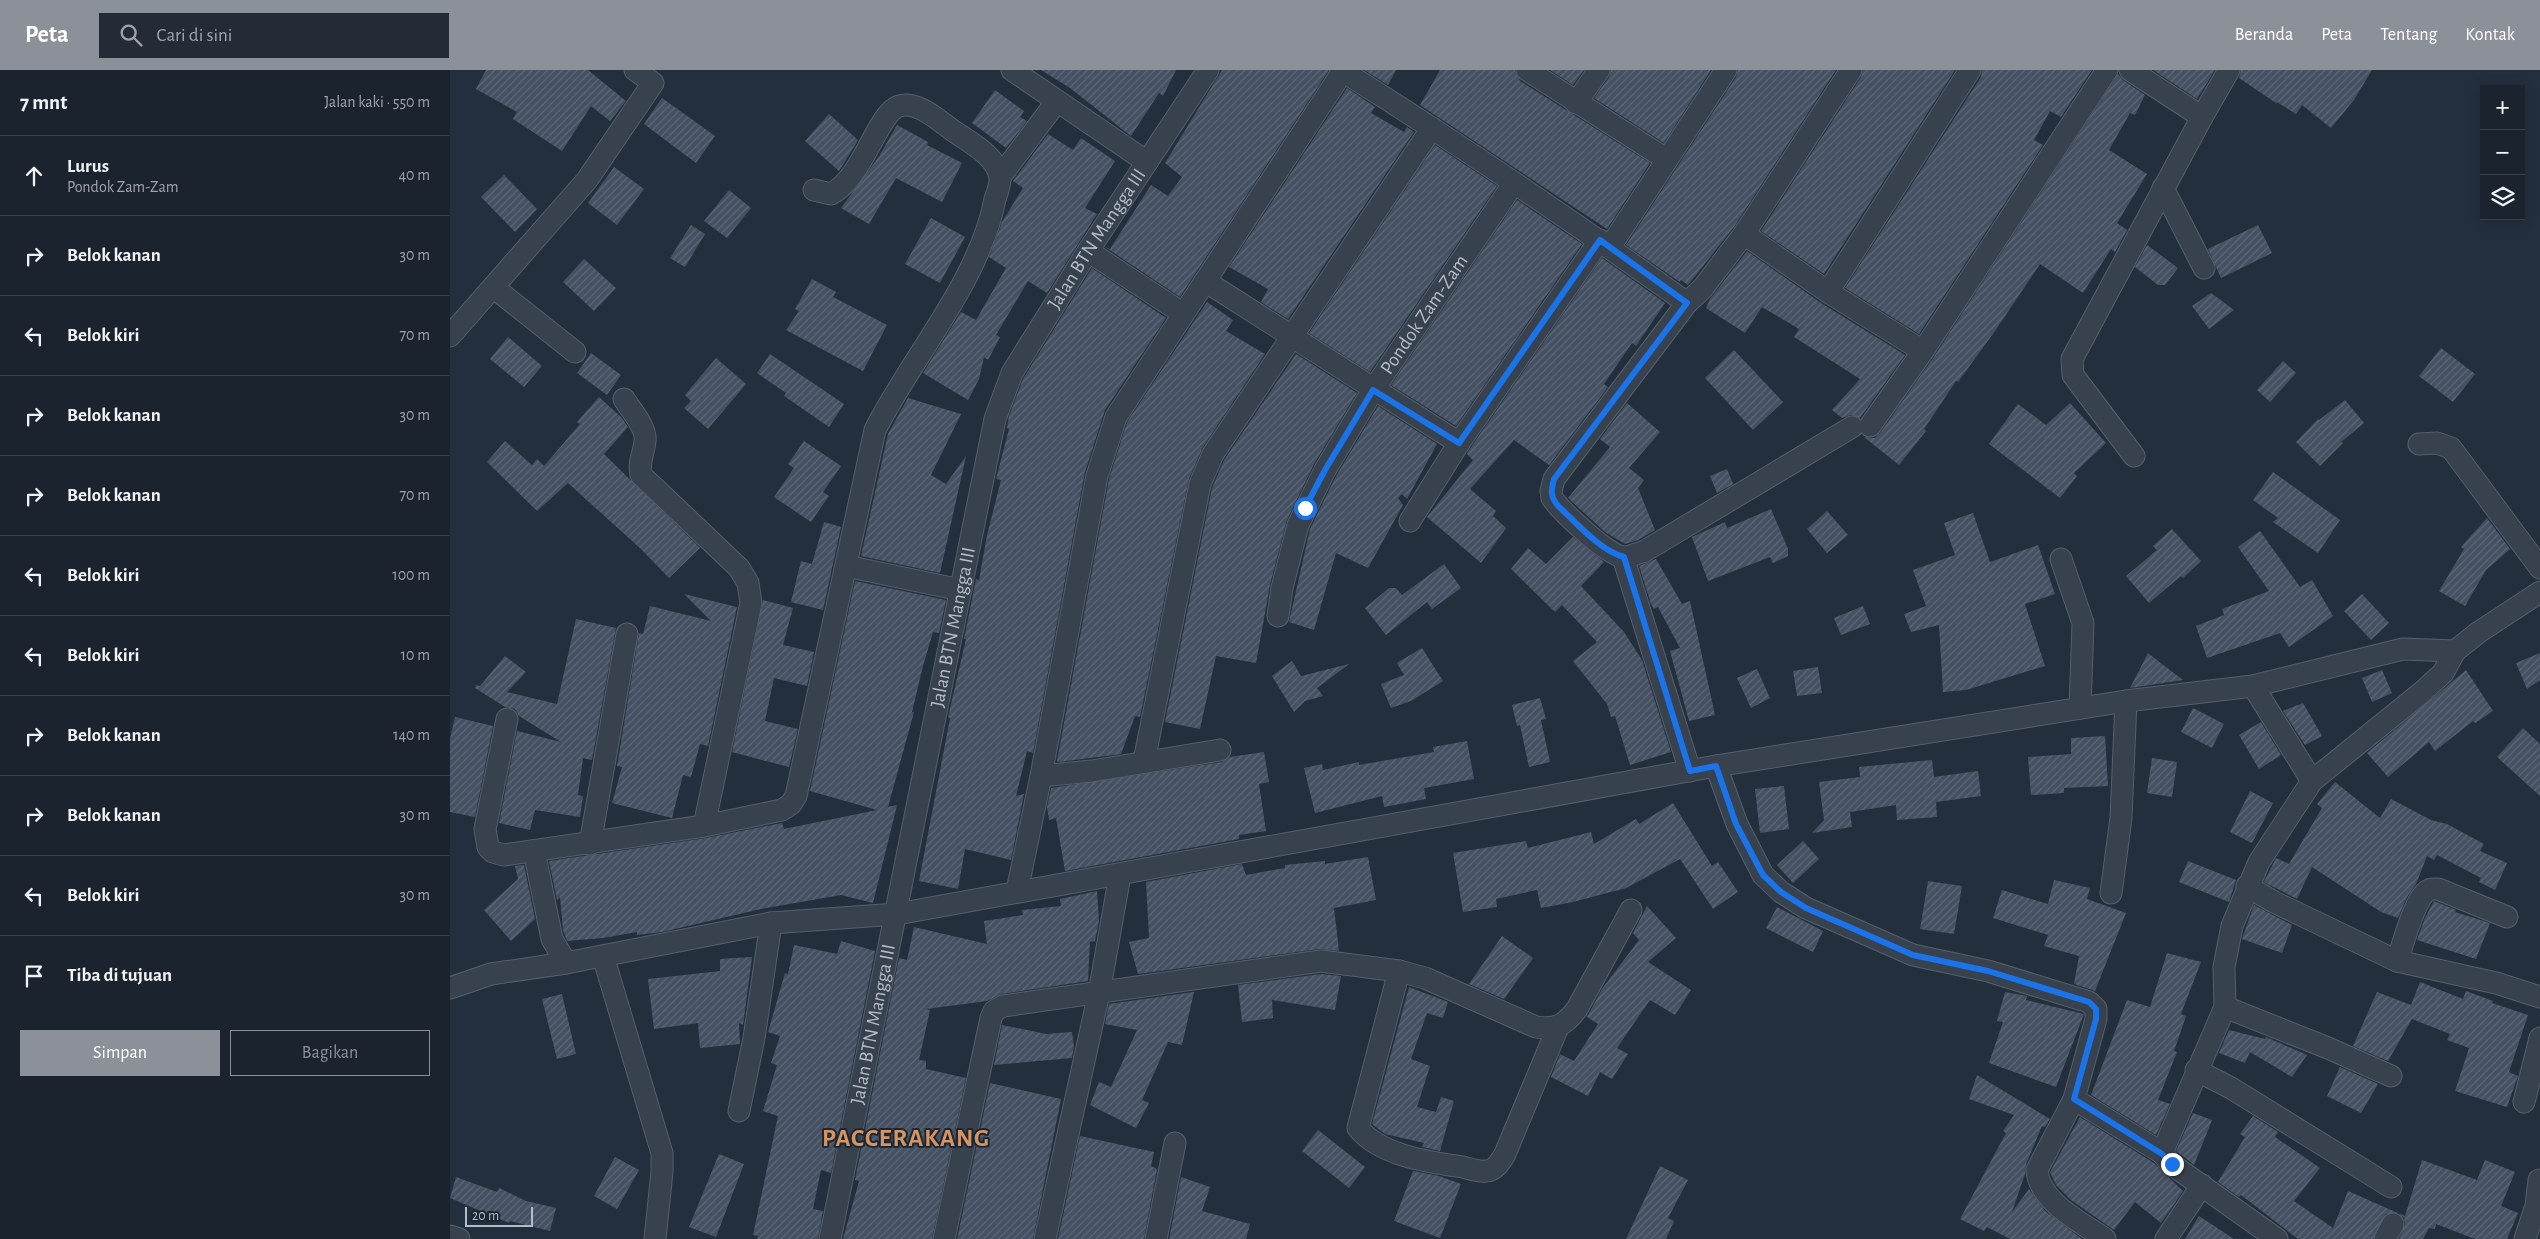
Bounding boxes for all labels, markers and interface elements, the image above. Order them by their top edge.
search box [99,13,449,58]
icon: search [117,21,145,49]
text: Peta [25,23,69,47]
text: Cari di sini [157,26,232,45]
text: Beranda [2235,26,2293,44]
text: Peta [2321,26,2352,44]
text: Tentang [2380,26,2437,44]
text: Kontak [2465,26,2515,44]
map controls [2480,85,2525,220]
button: + [2480,85,2525,130]
text: 7 mnt [20,92,67,113]
text: Jalan kaki · 550 m [324,94,430,110]
button: − [2480,130,2525,175]
text: Lurus [67,157,109,176]
icon: ahead [20,162,48,190]
street label: Jalan BTN Mangga III [1044,165,1150,313]
text: 40 m [398,167,430,183]
button: layers [2480,175,2525,220]
text: Pondok Zam-Zam [67,179,179,195]
icon: right [20,242,48,270]
text: Belok kanan [67,246,161,265]
text: 30 m [400,247,430,263]
street label: Pondok Zam-Zam [1377,251,1472,378]
icon: left [20,322,48,350]
text: Belok kiri [67,326,139,345]
text: 70 m [399,327,430,343]
icon: right [20,402,48,430]
text: Belok kanan [67,406,161,425]
text: 30 m [400,407,430,423]
icon: right [20,482,48,510]
text: Belok kanan [67,486,161,505]
text: 70 m [399,487,430,503]
route start [1294,497,1317,520]
street label: Jalan BTN Mangga III [927,545,979,709]
icon: left [20,562,48,590]
text: Belok kiri [67,566,139,585]
text: 100 m [392,567,430,583]
icon: left [20,642,48,670]
text: Belok kiri [67,646,139,665]
text: 10 m [401,647,430,663]
icon: right [20,722,48,750]
text: Belok kanan [67,726,161,745]
text: 140 m [393,727,430,743]
icon: right [20,802,48,830]
text: Belok kanan [67,806,161,825]
text: 30 m [400,807,430,823]
icon: left [20,882,48,910]
text: Belok kiri [67,886,139,905]
text: 30 m [400,887,430,903]
street label: Jalan BTN Mangga III [847,942,899,1106]
icon: arrive [20,962,48,990]
text: Tiba di tujuan [67,966,172,985]
button: Simpan [20,1030,220,1076]
button: Bagikan [230,1030,430,1076]
district label: PACCERAKANG [822,1126,990,1151]
route end [2161,1153,2184,1176]
scale bar [465,1204,532,1227]
text: 20 m [472,1209,499,1223]

